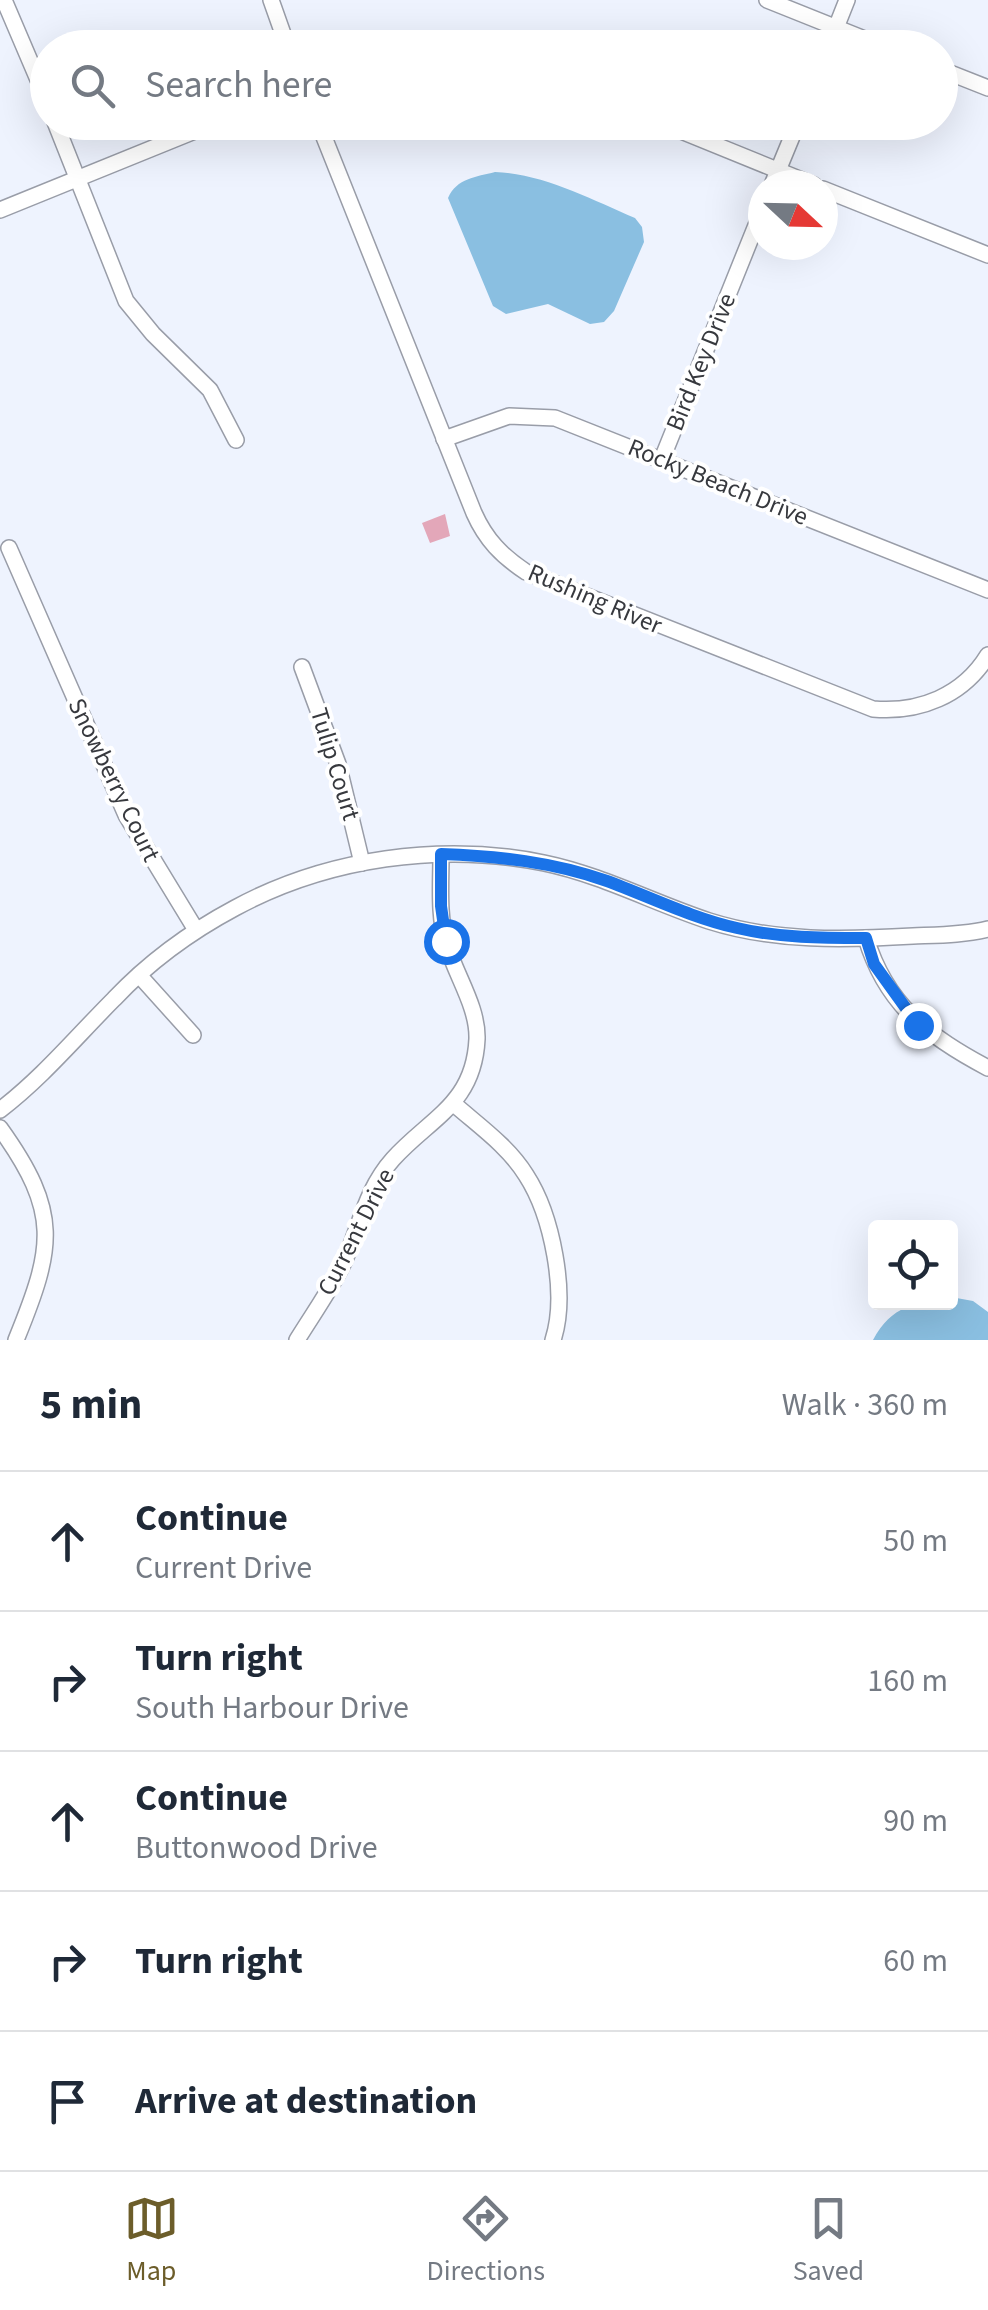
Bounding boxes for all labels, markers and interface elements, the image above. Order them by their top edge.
search box [30,30,958,140]
icon: search [65,58,120,113]
text: Search here [145,58,332,112]
north arrow [748,170,838,260]
street label: Bird Key Drive [657,288,745,436]
street label: Rocky Beach Drive [622,429,814,535]
street label: Rushing River [522,555,668,644]
street label: Snowberry Court [59,692,169,868]
street label: Tulip Court [301,703,369,825]
route start [424,919,470,965]
route end [896,1003,942,1049]
street label: Current Drive [309,1162,403,1302]
map controls [868,1220,958,1310]
button: locate [868,1220,958,1310]
text: 5 min [40,1375,142,1435]
text: Walk · 360 m [782,1382,948,1428]
text: Continue [135,1491,288,1545]
icon: ahead [40,1514,95,1569]
text: 50 m [883,1518,948,1564]
text: Current Drive [135,1545,312,1591]
text: Turn right [135,1631,303,1685]
icon: right [40,1654,95,1709]
text: 160 m [867,1658,948,1704]
text: South Harbour Drive [135,1685,409,1731]
text: Continue [135,1771,288,1825]
icon: ahead [40,1794,95,1849]
text: 90 m [883,1798,948,1844]
text: Buttonwood Drive [135,1825,378,1871]
icon: right [40,1934,95,1989]
text: Turn right [135,1934,303,1988]
text: 60 m [883,1938,948,1984]
icon: arrive [40,2074,95,2129]
text: Arrive at destination [135,2074,477,2128]
tab: Map [124,2191,179,2291]
tab: Directions [427,2191,545,2291]
tab: Saved [793,2191,864,2291]

